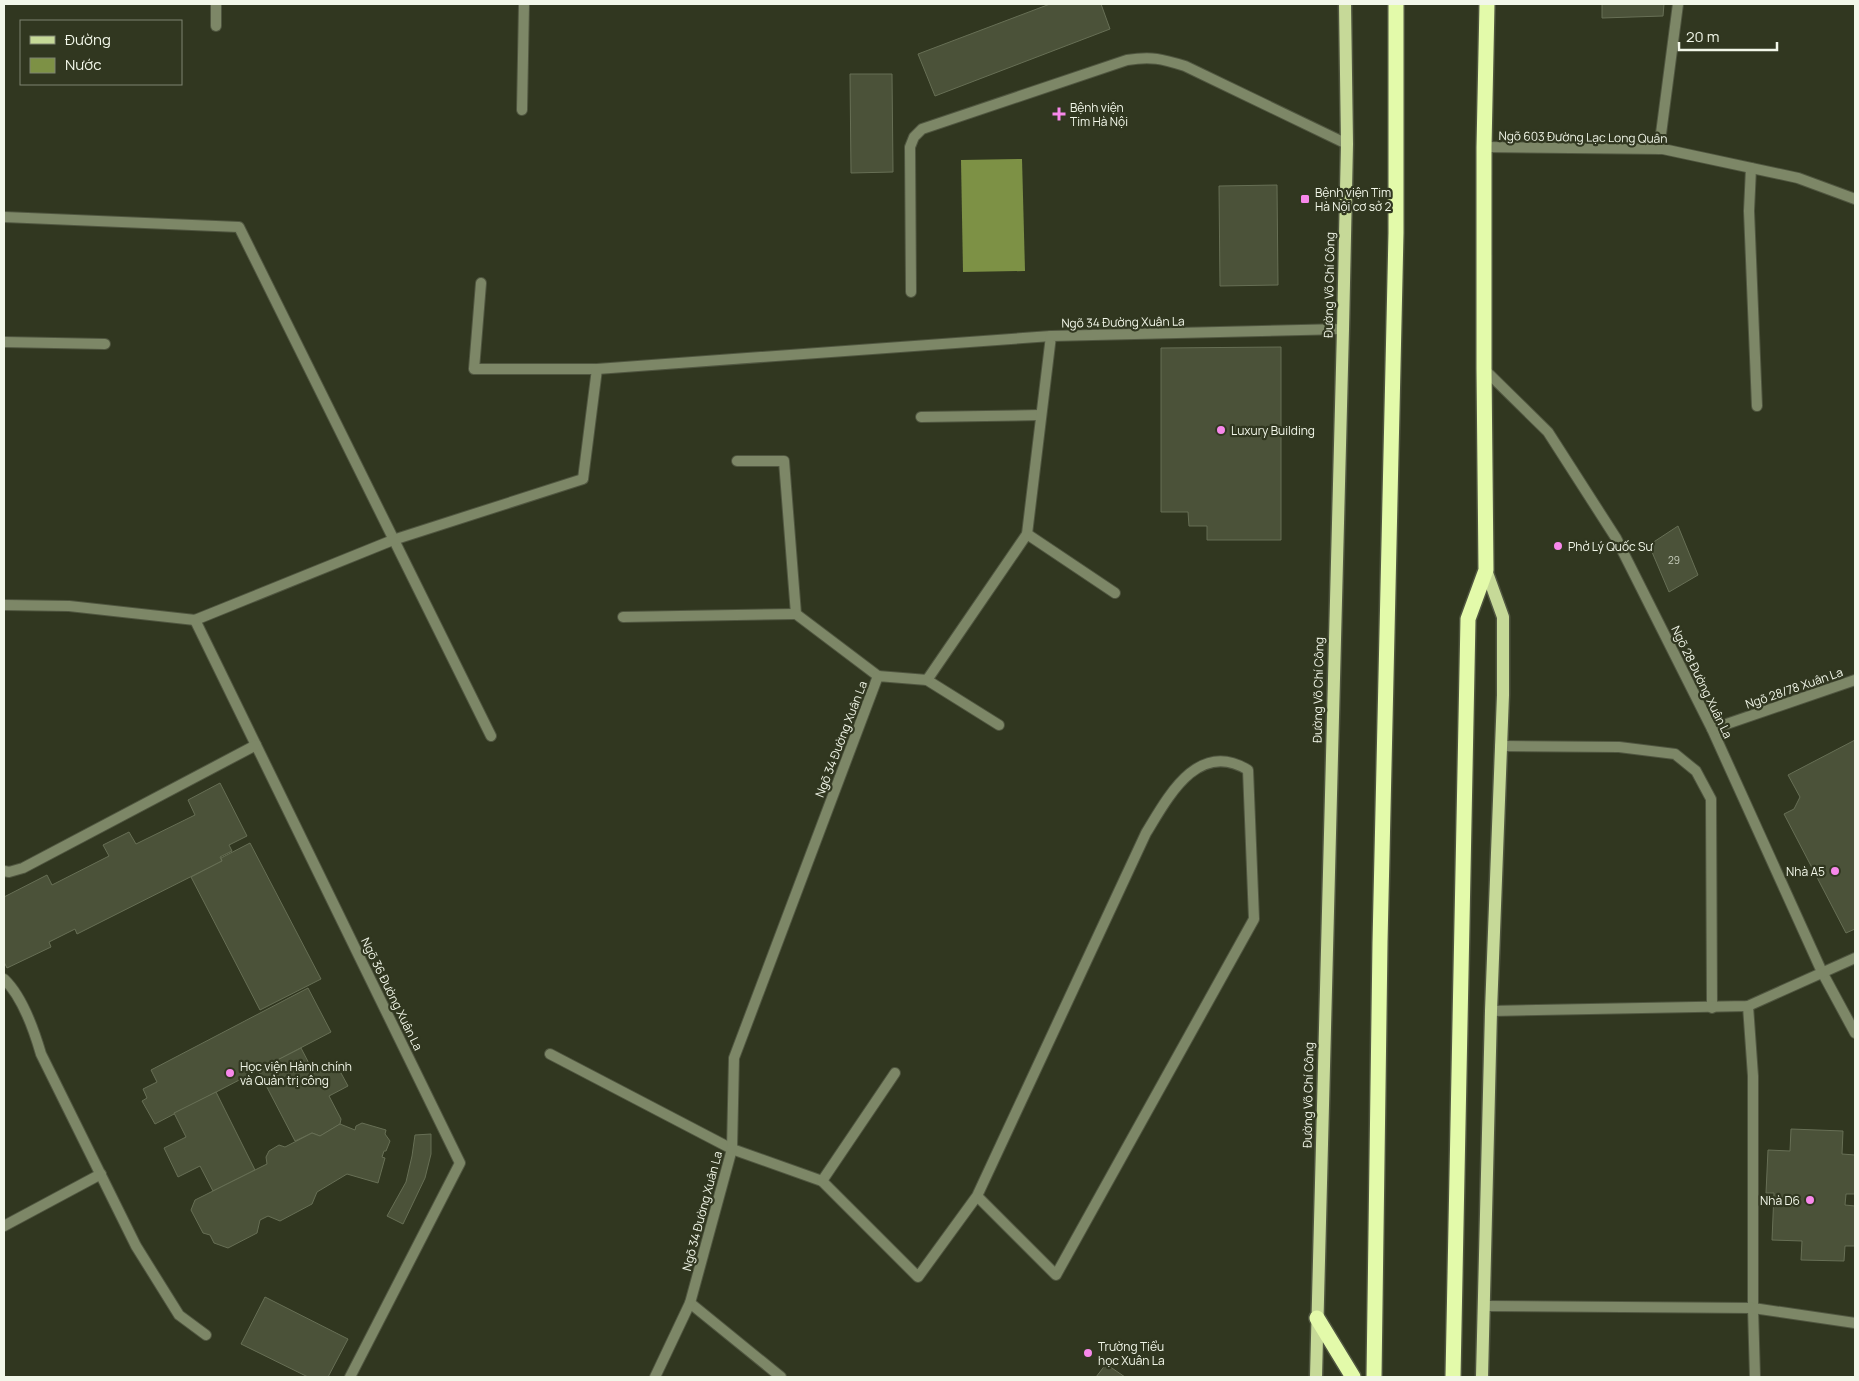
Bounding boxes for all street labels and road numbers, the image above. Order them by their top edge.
street label: Ngõ 603 Đường Lạc Long Quân [1498,127,1668,147]
street label: Đường Võ Chí Công [1320,232,1338,338]
street label: Ngõ 34 Đường Xuân La [1061,312,1185,332]
street label: Ngõ 28 Đường Xuân La [1667,623,1737,741]
street label: Đường Võ Chí Công [1309,637,1327,743]
street label: Ngõ 28/78 Xuân La [1743,663,1845,713]
street label: Ngõ 34 Đường Xuân La [811,678,871,800]
street label: Ngõ 36 Đường Xuân La [357,935,427,1053]
street label: Đường Võ Chí Công [1299,1042,1317,1148]
street label: Ngõ 34 Đường Xuân La [678,1149,726,1273]

